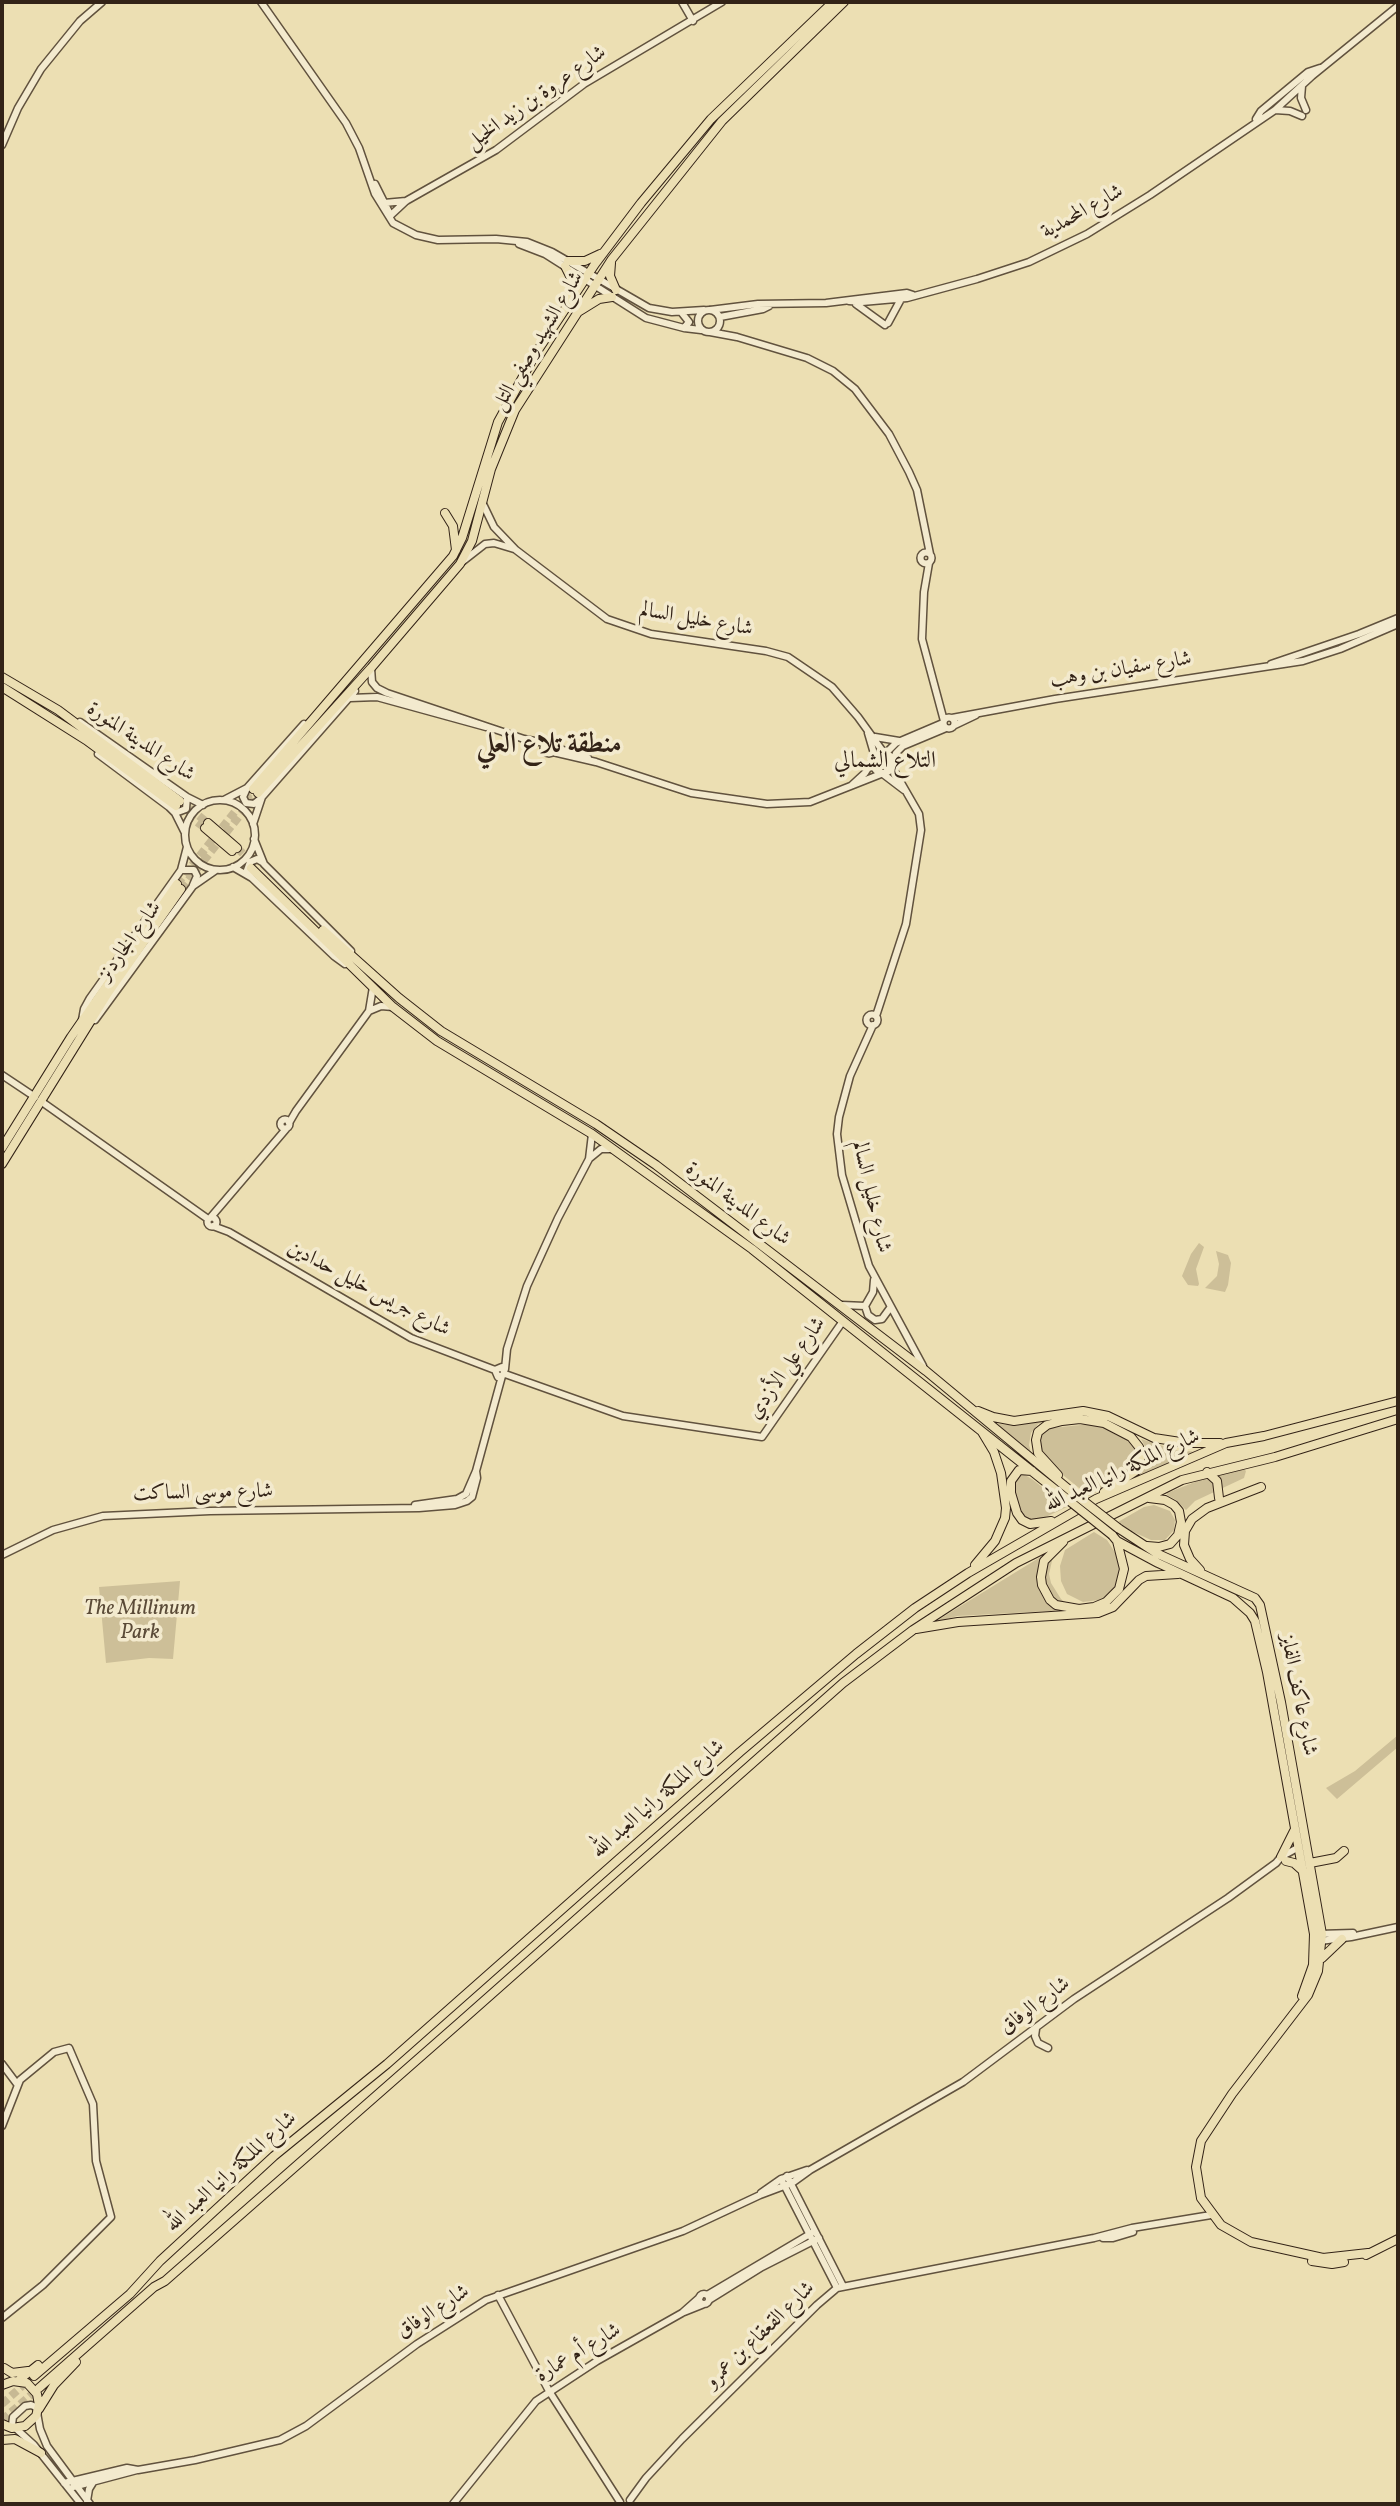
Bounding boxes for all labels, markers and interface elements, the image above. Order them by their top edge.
street label: شارع عروة بن زيد الخيل [462,41,612,157]
street label: شارع المحمدية [1038,180,1128,246]
street label: شارع الشهيد وصفي التل [487,267,591,417]
street label: شارع خليل السالم [637,599,755,643]
street label: شارع سفيان بن وهب [1048,647,1194,695]
street label: شارع المدينة المنورة [81,698,199,788]
district label: منطقة تلاع العلي [476,730,622,764]
district label: التلاع الشمالي [834,749,936,777]
street label: شارع الجاردنز [94,897,168,987]
street label: شارع خليل السالم [845,1138,895,1256]
street label: شارع المدينة المنورة [680,1157,794,1253]
street label: شارع جريس خليل حدادين [282,1236,454,1344]
street label: شارع علي الأزدي [744,1313,832,1425]
street label: شارع الملكة رانيا العبد الله [1042,1425,1204,1519]
street label: شارع موسى الساكت [133,1480,273,1508]
park label: The Millinum Park [84,1597,196,1647]
street label: شارع عاكف الفايز [1273,1632,1321,1758]
street label: شارع الملكة رانيا العبد الله [587,1735,731,1865]
street label: شارع الوفاق [996,1972,1076,2042]
street label: شارع الملكة رانيا العبد الله [161,2107,303,2239]
street label: شارع القعقاع بن عمرو [701,2277,821,2395]
street label: شارع الوفاق [393,2280,475,2346]
street label: شارع أم عمارة [532,2319,626,2389]

